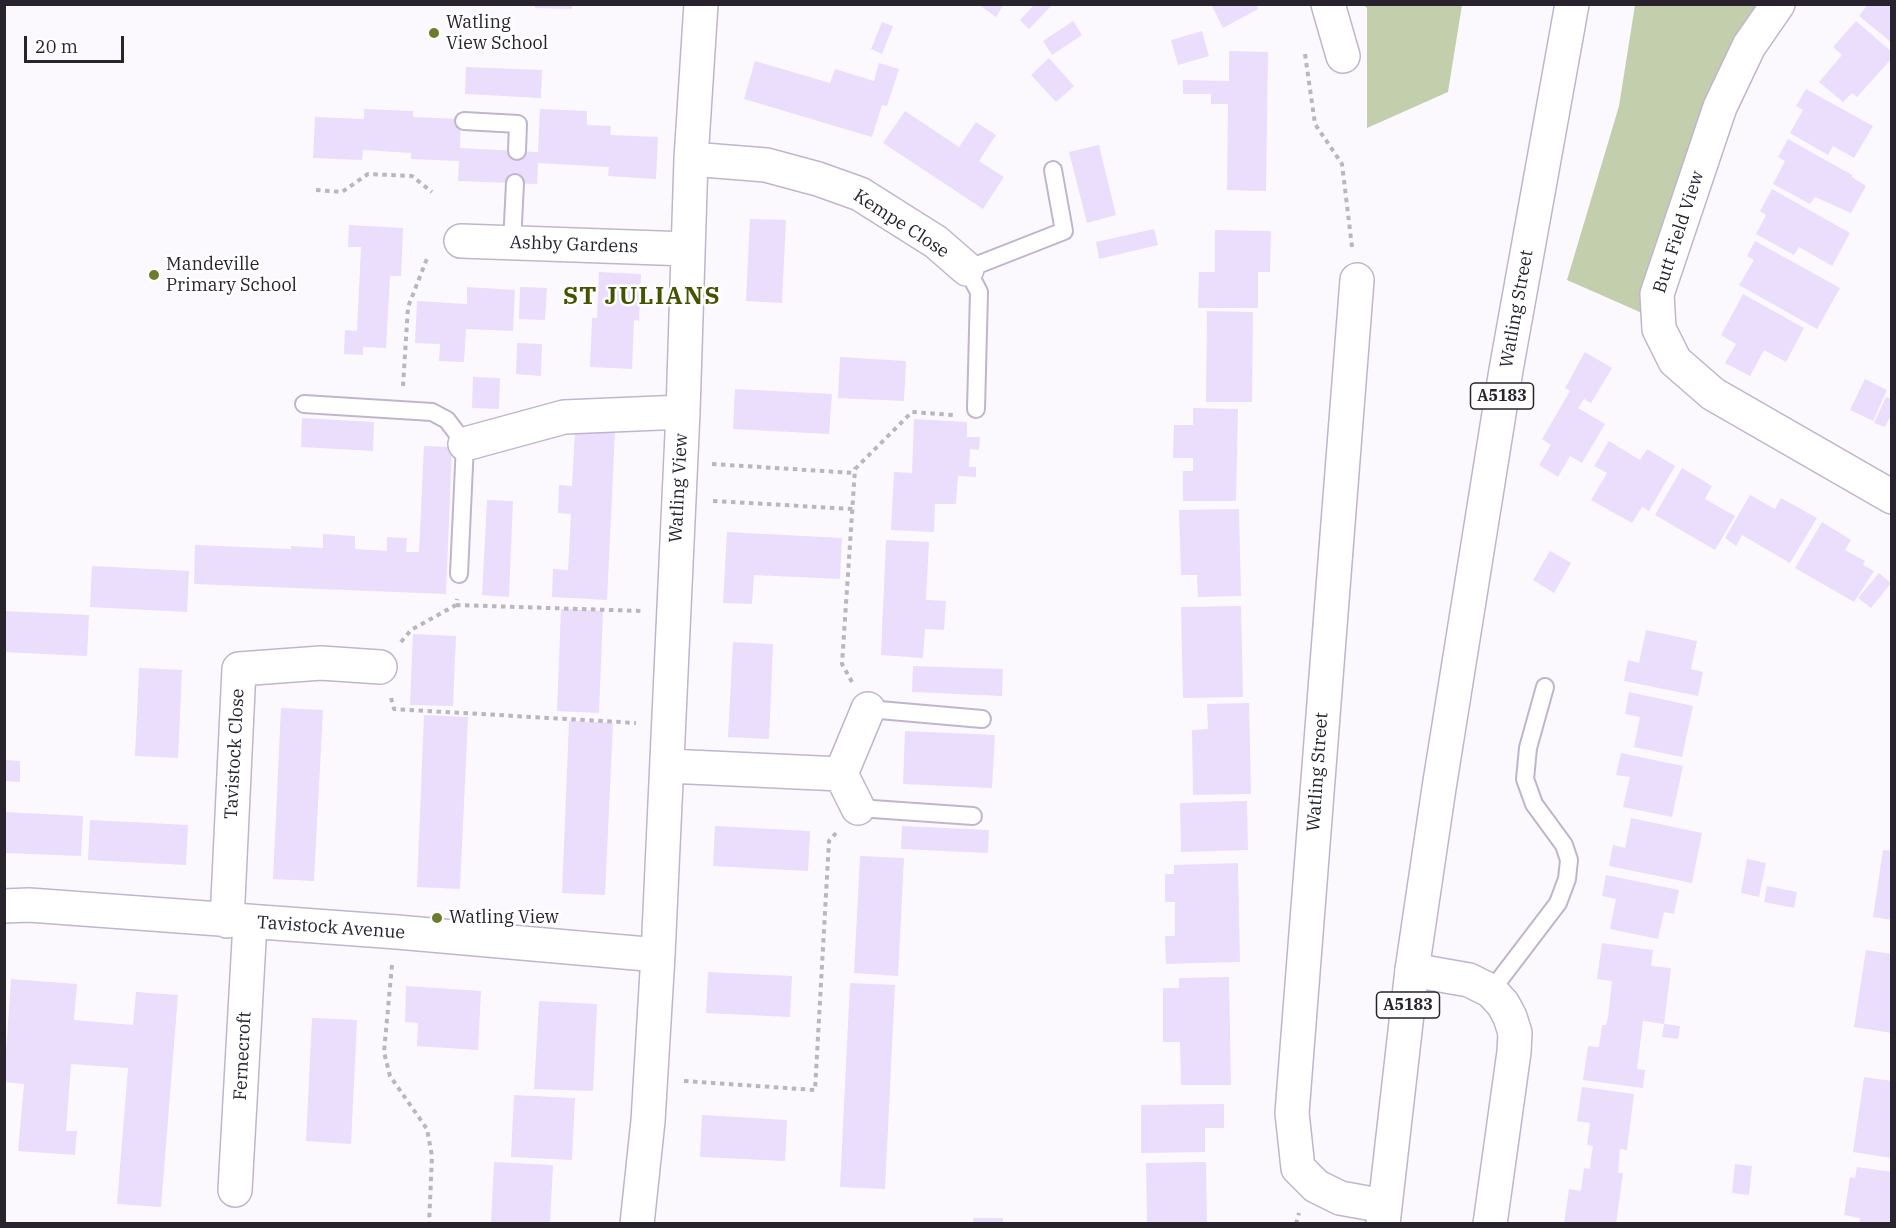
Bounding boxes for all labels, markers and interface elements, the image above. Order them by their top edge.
place label: Watling View School [446,12,548,54]
scale bar [27,24,128,62]
marker: Watling View School [427,26,441,40]
text: 20 m [35,35,78,58]
street label: Butt Field View [1649,168,1709,296]
street label: Kempe Close [849,185,953,263]
street label: Ashby Gardens [509,232,639,258]
street label: Watling Street [1496,248,1538,370]
place label: Mandeville Primary School [166,254,297,296]
marker: Mandeville Primary School [147,268,161,282]
district label: ST JULIANS [563,283,721,311]
road number: A5183 [1470,383,1534,409]
street label: Watling View [665,433,693,543]
street label: Tavistock Close [221,688,249,820]
street label: Watling Street [1303,712,1333,832]
place label: Watling View [449,907,559,929]
marker: Watling View [430,911,444,925]
street label: Tavistock Avenue [256,912,406,944]
road number: A5183 [1376,992,1440,1018]
street label: Fernecroft [230,1011,256,1101]

